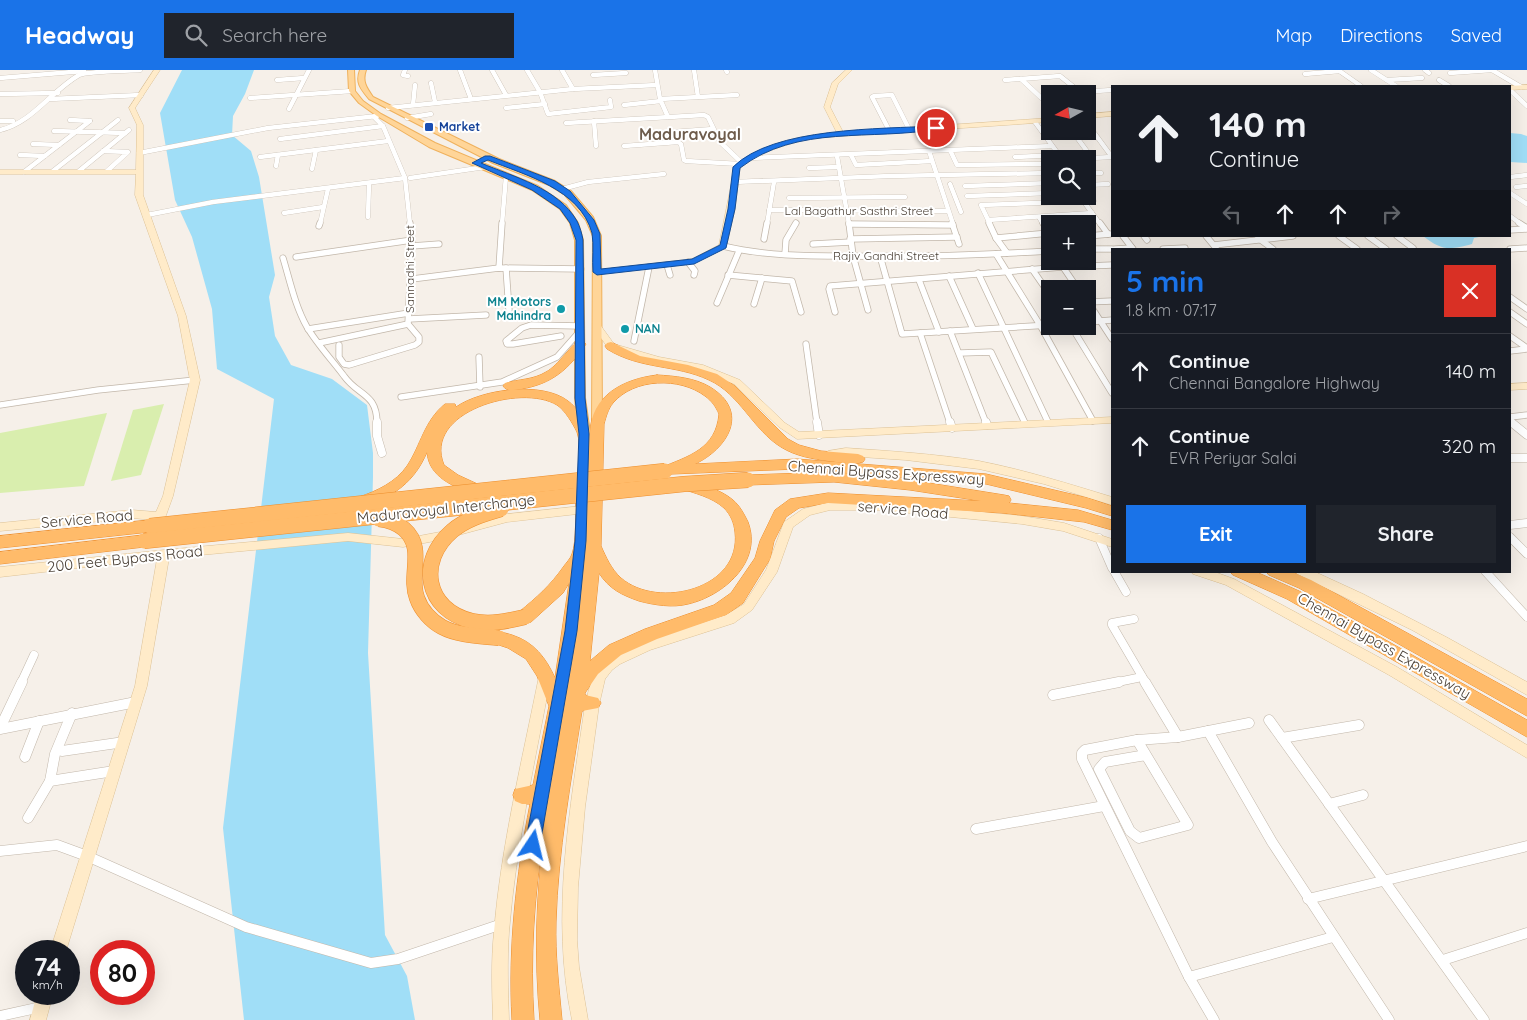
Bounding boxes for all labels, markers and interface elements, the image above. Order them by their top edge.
search box [164,13,514,58]
text: Headway [25,20,134,50]
icon: search [182,21,210,49]
text: Search here [222,23,327,47]
text: Map [1275,24,1312,47]
text: Directions [1340,24,1423,47]
text: Saved [1451,24,1502,47]
north arrow [1041,85,1096,140]
map controls [1041,85,1096,335]
text: 140 m [1209,102,1307,146]
icon: ahead [1126,105,1191,170]
pin [915,107,957,149]
icon: arrive [922,114,950,142]
place label: Market [439,119,480,134]
marker: Market [423,121,435,133]
district label: Maduravoyal [639,124,741,144]
text: Continue [1209,145,1299,173]
button: search [1041,150,1096,205]
icon: left [1218,200,1246,228]
icon: ahead [1271,200,1299,228]
icon: ahead [1324,200,1352,228]
icon: right [1377,200,1405,228]
street label: Lal Bagathur Sasthri Street [785,203,933,218]
button: + [1041,215,1096,270]
street label: Sannadhi Street [402,225,417,313]
street label: Rajiv Gandhi Street [833,248,939,263]
text: 5 min [1126,262,1204,300]
button: close [1444,265,1496,317]
button: − [1041,280,1096,335]
place label: MM Motors Mahindra [487,294,551,323]
text: 1.8 km · 07:17 [1126,300,1217,320]
marker: MM Motors Mahindra [555,303,567,315]
place label: NAN [635,321,660,336]
marker: NAN [619,323,631,335]
text: Continue [1169,349,1250,373]
icon: ahead [1126,357,1154,385]
text: 140 m [1445,359,1496,383]
text: Chennai Bangalore Highway [1169,373,1380,393]
text: Continue [1169,424,1250,448]
icon: ahead [1126,432,1154,460]
text: 320 m [1442,434,1496,458]
text: EVR Periyar Salai [1169,448,1297,468]
street label: Chennai Bypass Expressway [787,456,985,489]
street label: Maduravoyal Interchange [356,490,536,527]
street label: service Road [857,496,949,523]
street label: Service Road [40,505,134,532]
button: Exit [1126,505,1306,563]
button: Share [1316,505,1496,563]
street label: 200 Feet Bypass Road [46,541,204,576]
street label: Chennai Bypass Expressway [1294,588,1474,703]
position arrow [506,818,558,870]
speed limit sign: 80 [90,940,155,1005]
text: 74 [34,951,61,982]
text: km/h [32,977,63,992]

